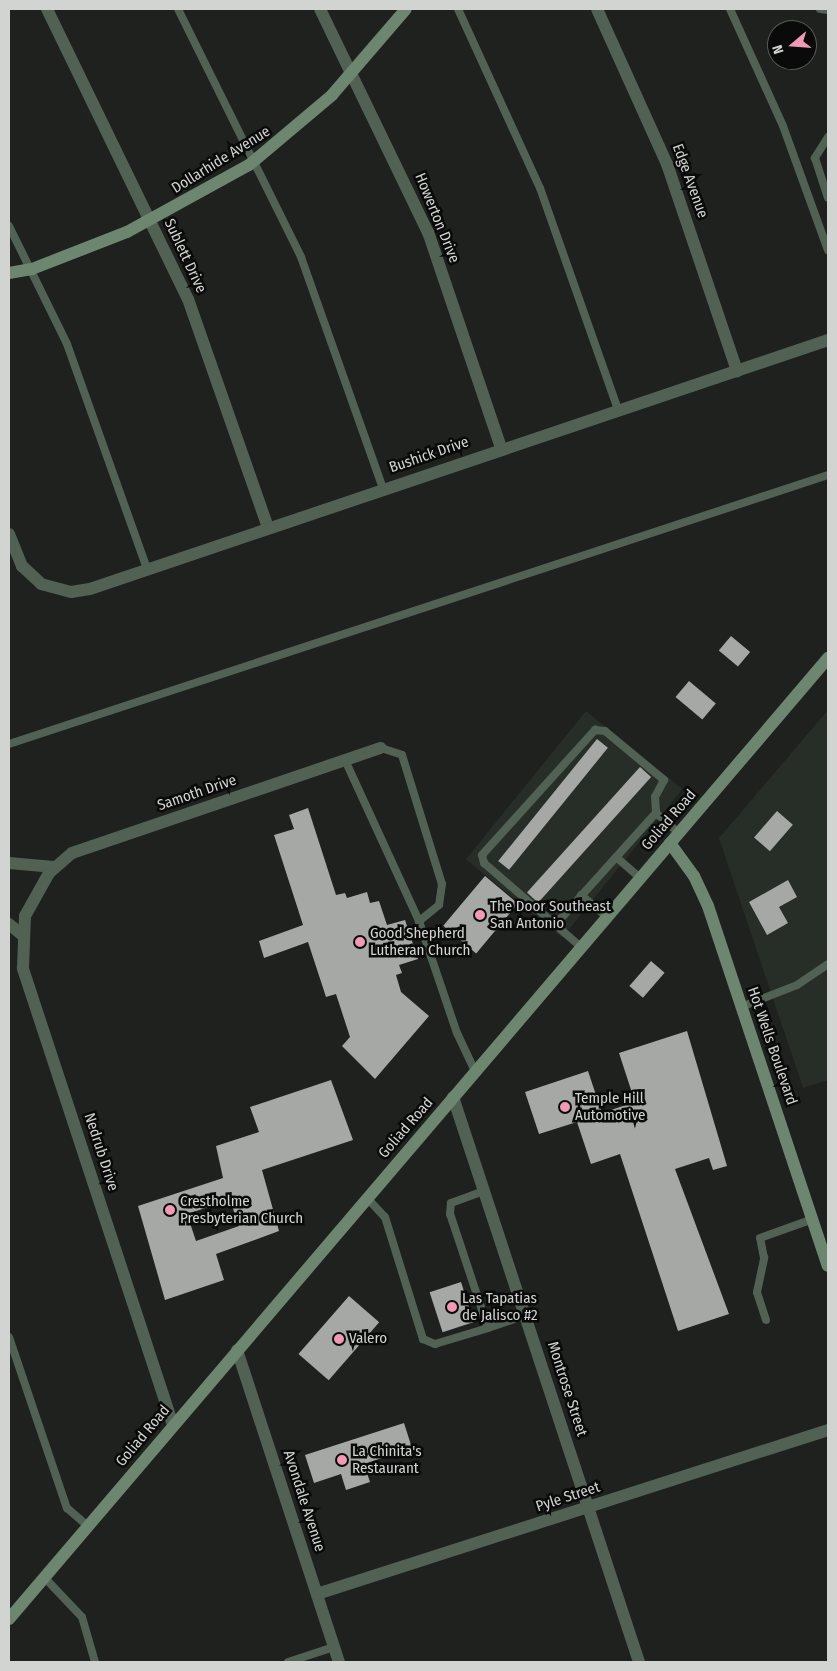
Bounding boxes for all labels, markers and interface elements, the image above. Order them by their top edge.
north arrow [767,20,817,70]
text: N [769,43,788,56]
street label: Dollarhide Avenue [168,122,274,198]
street label: Edge Avenue [668,141,712,221]
street label: Howerton Drive [411,170,463,266]
street label: Sublett Drive [160,216,210,296]
street label: Bushick Drive [387,433,471,477]
street label: Samoth Drive [155,771,239,815]
street label: Goliad Road [638,786,700,854]
place label: The Door Southeast San Antonio [490,897,611,932]
marker: The Door Southeast San Antonio [474,909,486,921]
place label: Good Shepherd Lutheran Church [370,924,470,959]
marker: Good Shepherd Lutheran Church [354,936,366,948]
street label: Hot Wells Boulevard [743,985,801,1107]
place label: Temple Hill Automotive [575,1089,645,1124]
street label: Goliad Road [375,1094,437,1162]
marker: Temple Hill Automotive [559,1101,571,1113]
street label: Nedrub Drive [80,1111,122,1193]
place label: Crestholme Presbyterian Church [180,1192,303,1227]
marker: Crestholme Presbyterian Church [164,1204,176,1216]
place label: Las Tapatias de Jalisco #2 [462,1289,538,1324]
marker: Las Tapatias de Jalisco #2 [446,1301,458,1313]
place label: Valero [349,1330,387,1348]
marker: Valero [333,1333,345,1345]
street label: Montrose Street [543,1339,591,1439]
street label: Goliad Road [112,1402,174,1470]
place label: La Chinita's Restaurant [352,1442,422,1477]
street label: Avondale Avenue [279,1448,329,1554]
marker: La Chinita's Restaurant [336,1454,348,1466]
street label: Pyle Street [534,1478,602,1516]

